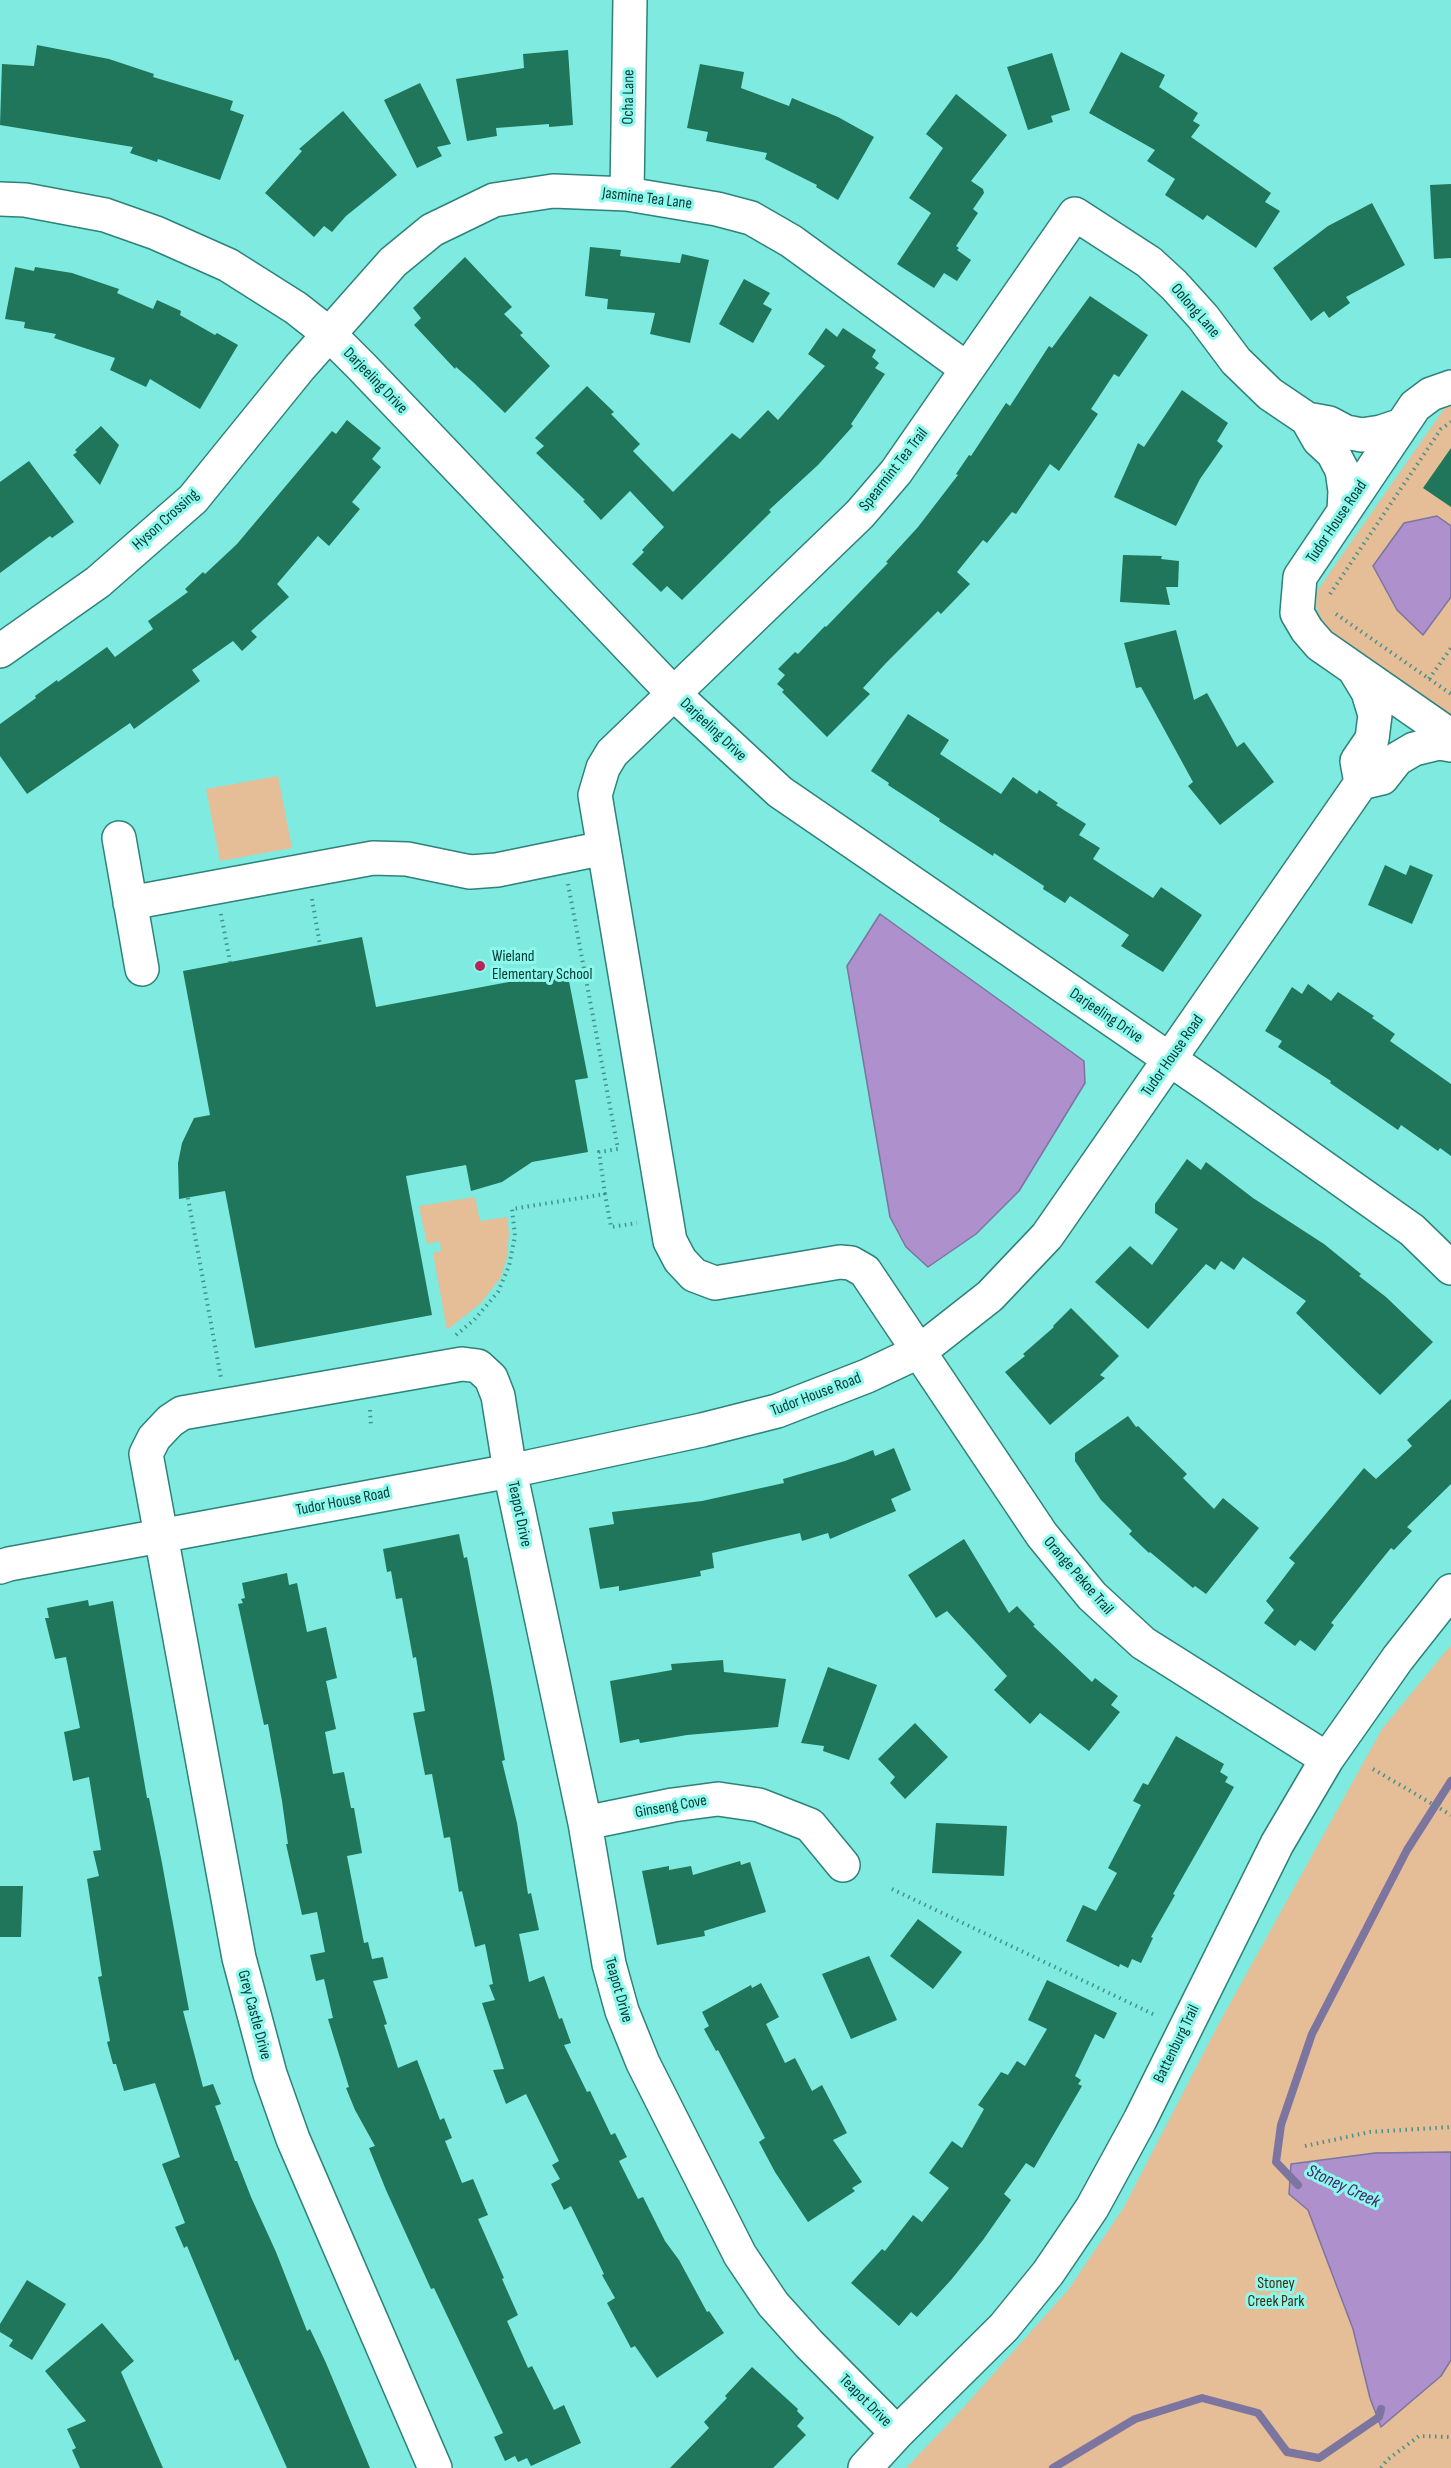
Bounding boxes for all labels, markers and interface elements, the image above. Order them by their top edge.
street label: Ocha Lane [619,69,639,125]
street label: Jasmine Tea Lane [601,184,693,214]
street label: Oolong Lane [1166,280,1224,342]
street label: Darjeeling Drive [339,344,411,418]
street label: Spearmint Tea Trail [855,424,933,516]
street label: Tudor House Road [1302,477,1372,567]
street label: Hyson Crossing [129,485,203,555]
street label: Darjeeling Drive [676,694,750,766]
place label: Wieland Elementary School [492,947,592,985]
marker: Wieland Elementary School [473,959,487,973]
street label: Darjeeling Drive [1066,984,1146,1048]
street label: Tudor House Road [1138,1011,1208,1101]
street label: Tudor House Road [768,1369,864,1421]
street label: Teapot Drive [503,1479,535,1549]
street label: Tudor House Road [294,1483,392,1521]
street label: Orange Pekoe Trail [1039,1533,1117,1619]
street label: Ginseng Cove [634,1791,708,1823]
street label: Teapot Drive [600,1955,636,2025]
street label: Grey Castle Drive [233,1968,275,2062]
street label: Battenburg Trail [1150,2002,1204,2086]
water label: Stoney Creek [1303,2161,1383,2213]
park label: Stoney Creek Park [1248,2274,1304,2312]
street label: Teapot Drive [835,2371,895,2431]

